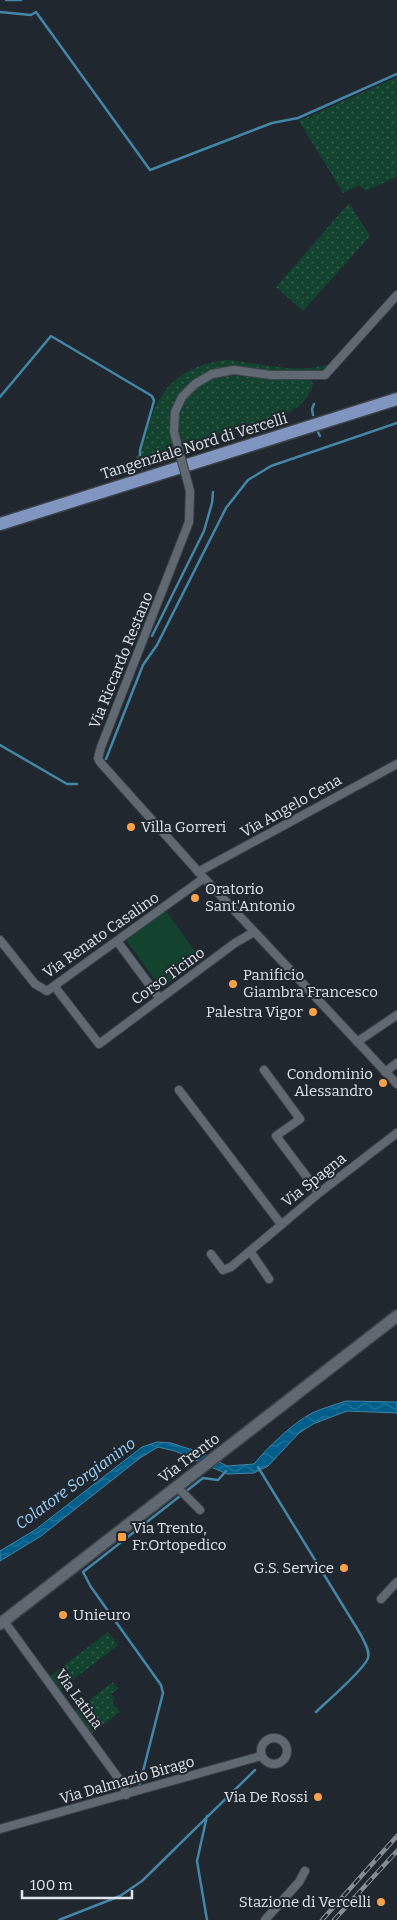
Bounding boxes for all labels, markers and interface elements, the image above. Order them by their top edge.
street label: Tangenziale Nord di Vercelli [99,409,290,483]
street label: Via Riccardo Restano [85,589,157,731]
street label: Via Angelo Cena [237,771,345,841]
place label: Villa Gorreri [141,818,227,836]
marker: Villa Gorreri [125,821,137,833]
place label: Oratorio Sant'Antonio [205,880,295,915]
street label: Via Renato Casalino [40,888,162,982]
marker: Oratorio Sant'Antonio [189,892,201,904]
street label: Corso Ticino [128,943,208,1009]
place label: Panificio Giambra Francesco [243,966,378,1001]
marker: Panificio Giambra Francesco [227,978,239,990]
place label: Palestra Vigor [206,1003,303,1021]
marker: Palestra Vigor [307,1006,319,1018]
place label: Condominio Alessandro [287,1065,373,1100]
marker: Condominio Alessandro [377,1077,389,1089]
street label: Via Spagna [278,1149,350,1211]
street label: Via Trento [155,1429,223,1487]
water label: Colatore Sorgianino [12,1433,139,1533]
place label: Via Trento, Fr.Ortopedico [132,1519,226,1554]
marker: Via Trento, Fr.Ortopedico [116,1531,128,1543]
place label: G.S. Service [254,1559,334,1577]
marker: G.S. Service [338,1562,350,1574]
place label: Unieuro [73,1606,131,1624]
marker: Unieuro [57,1609,69,1621]
street label: Via Latina [51,1666,107,1732]
street label: Via Dalmazio Birago [58,1752,196,1808]
place label: Via De Rossi [224,1788,309,1806]
marker: Via De Rossi [312,1791,324,1803]
scale bar [22,1868,132,1900]
text: 100 m [30,1876,73,1894]
place label: Stazione di Vercelli [239,1893,372,1911]
marker: Stazione di Vercelli [375,1896,387,1908]

